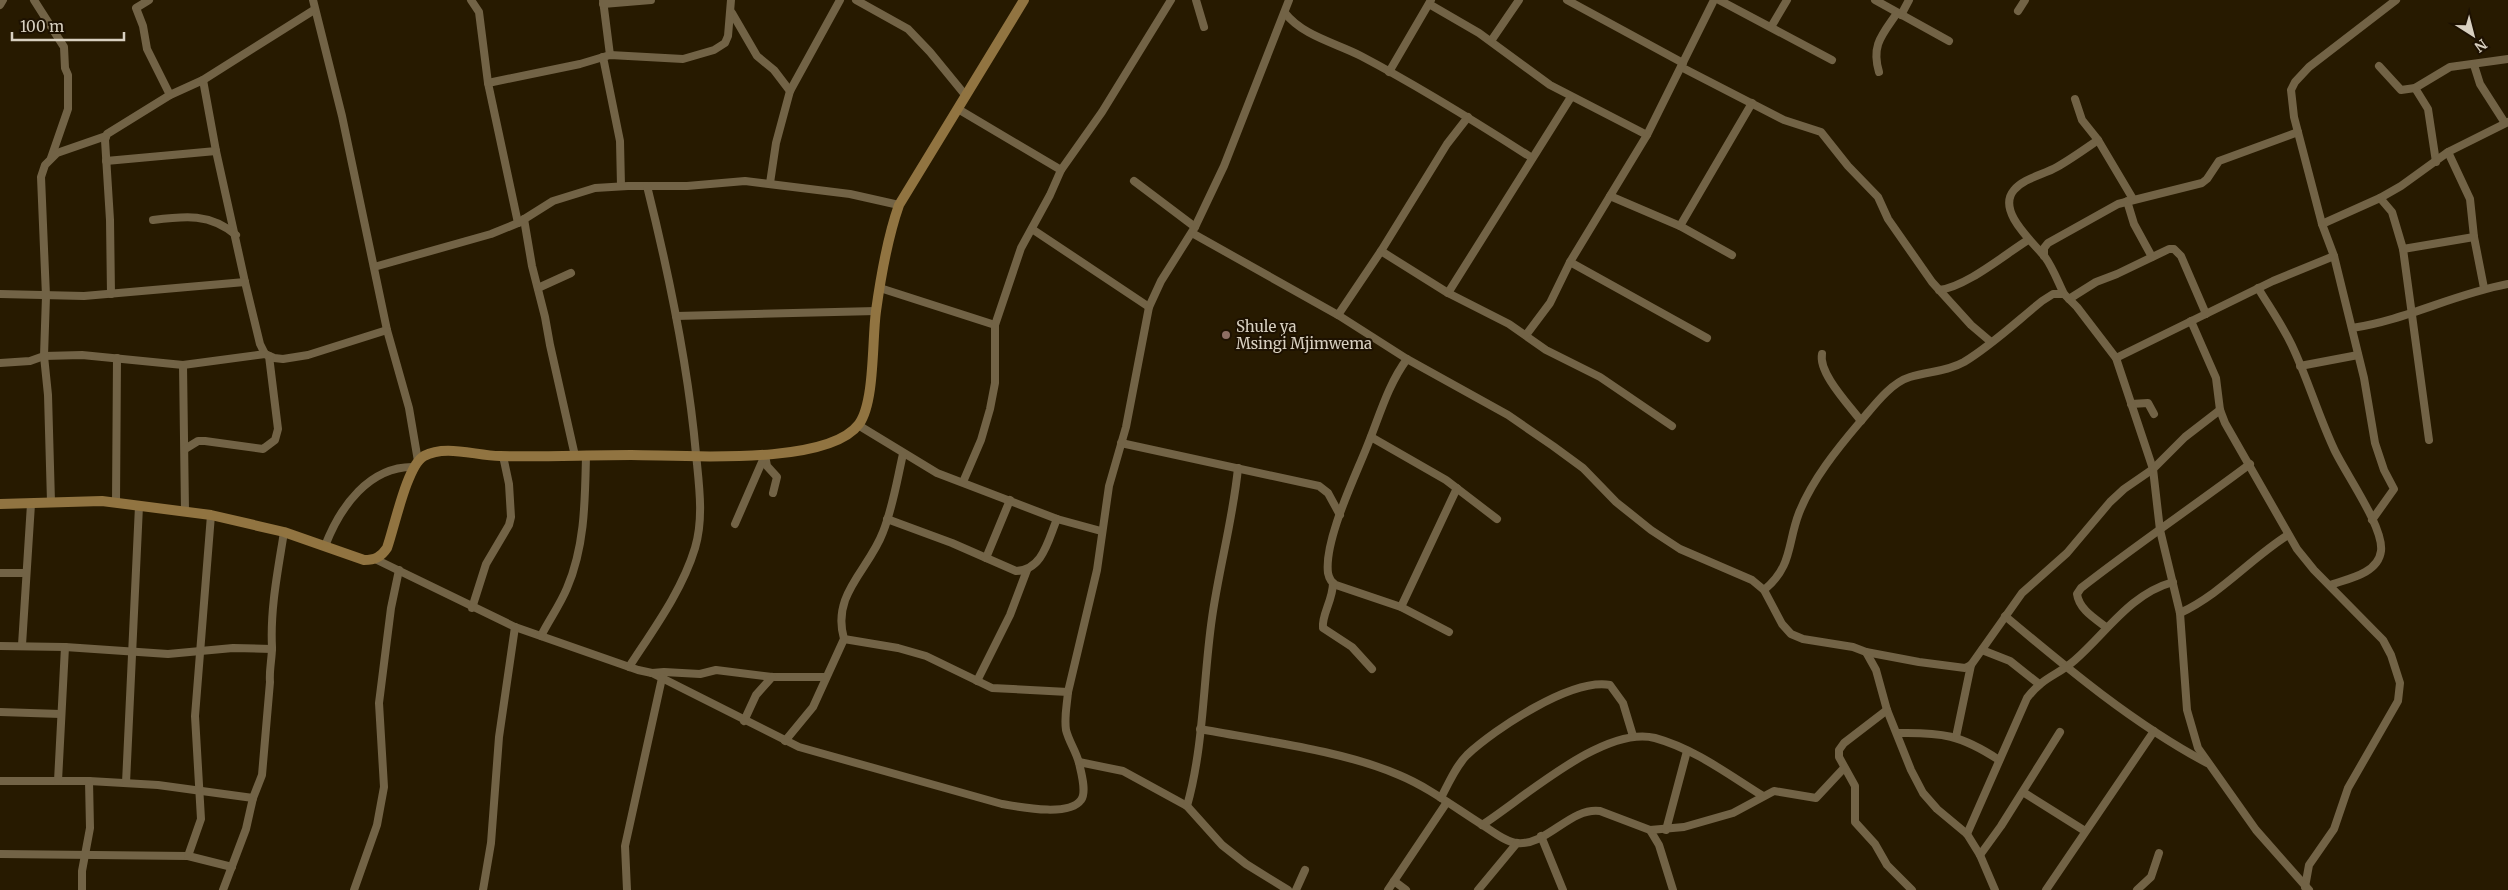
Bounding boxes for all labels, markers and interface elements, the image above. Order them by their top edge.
scale bar [12,10,125,42]
north arrow [2448,10,2498,60]
text: 100 m [20,17,64,36]
text: N [2471,35,2490,56]
place label: Shule ya Msingi Mjimwema [1236,317,1372,353]
marker: Shule ya Msingi Mjimwema [1220,329,1232,341]

